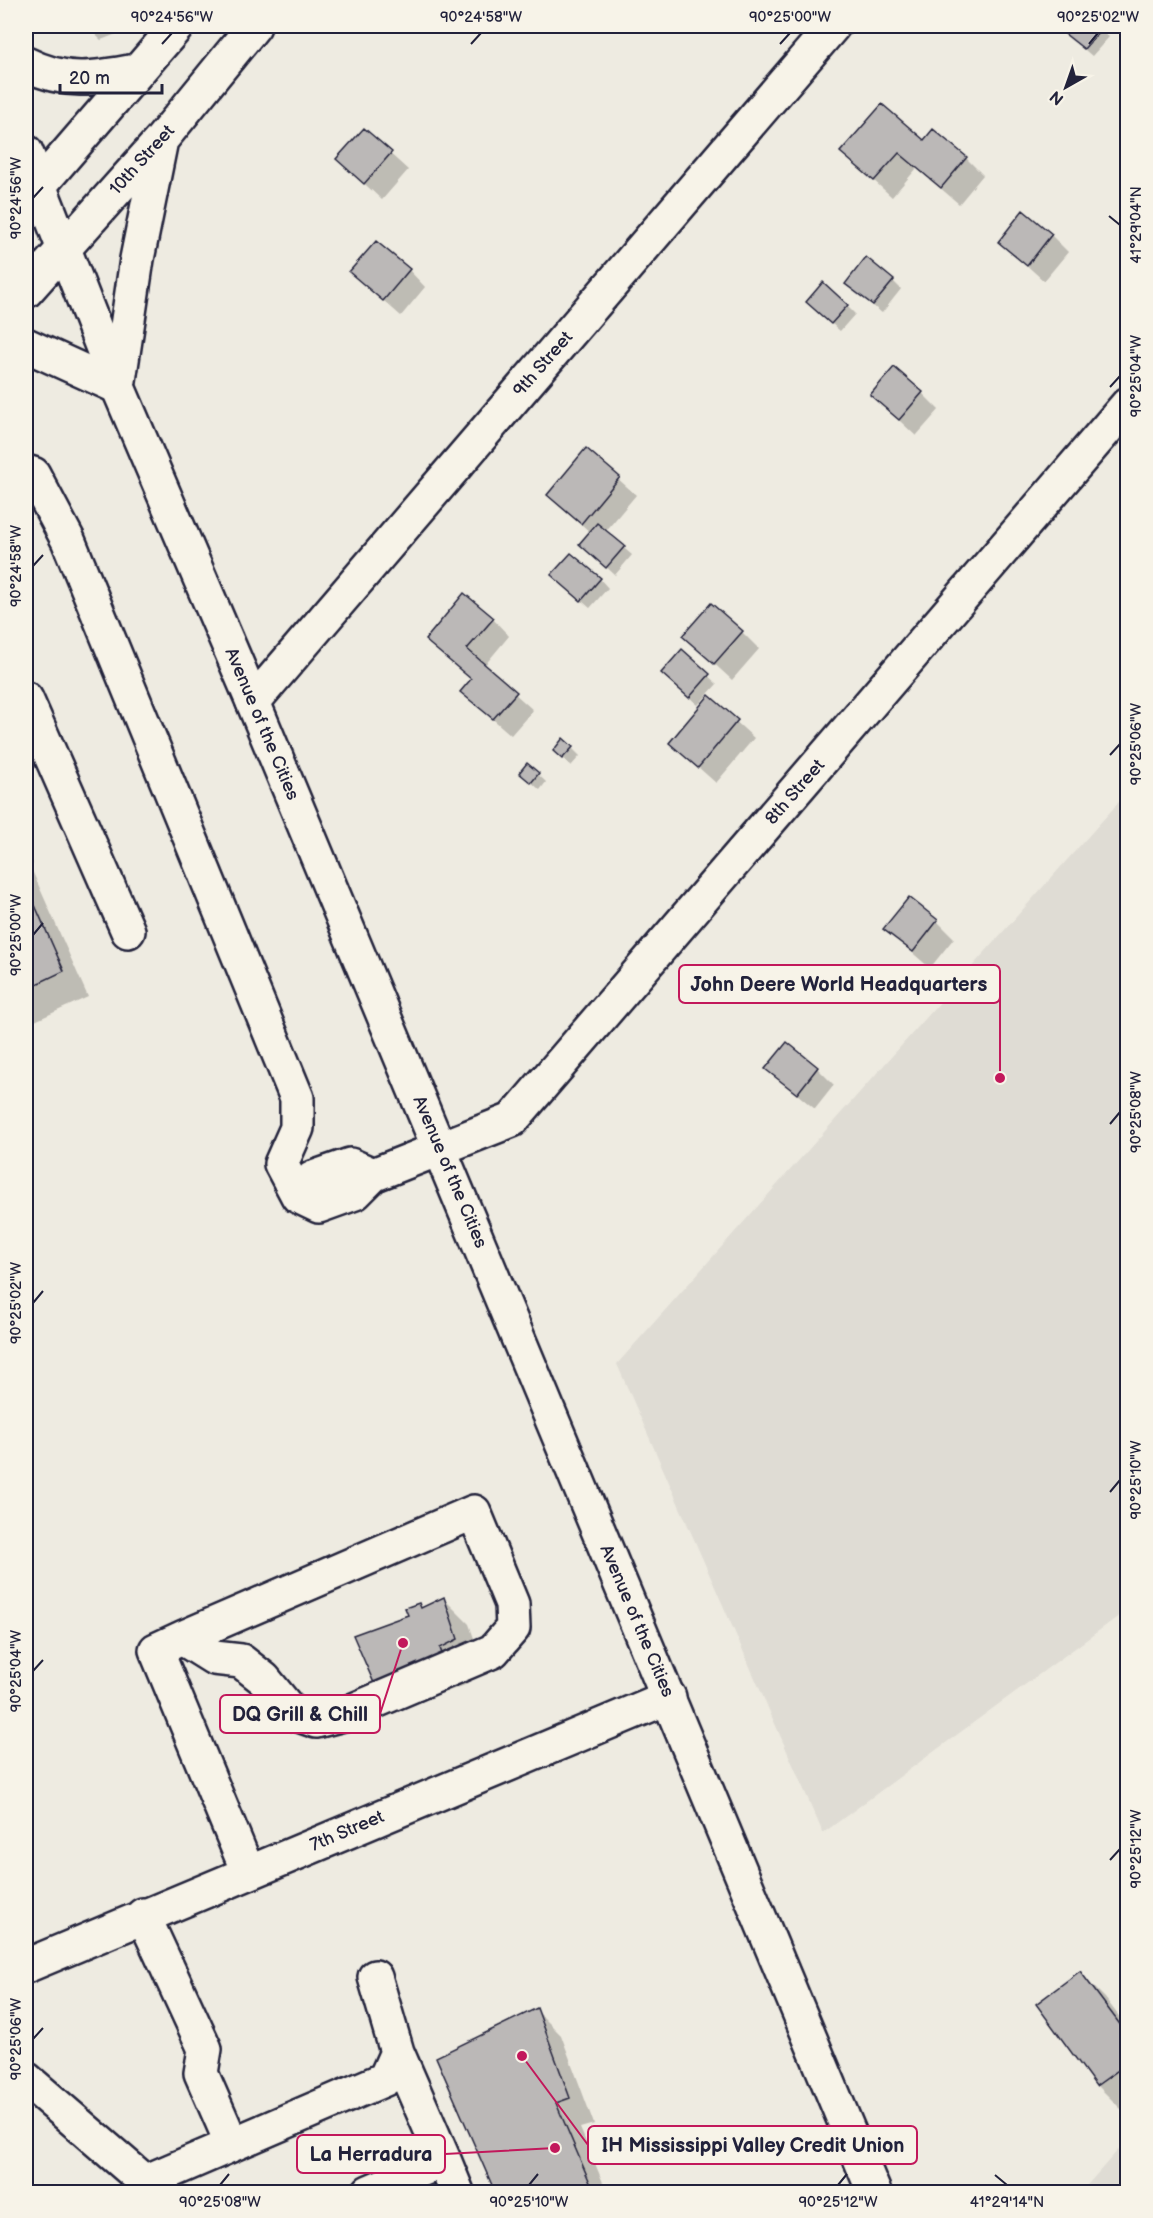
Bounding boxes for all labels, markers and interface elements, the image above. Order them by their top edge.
text: 90°24'56"W [131,8,214,27]
text: 90°24'58"W [440,8,522,27]
text: 90°25'00"W [749,8,831,27]
text: 90°25'02"W [1057,8,1139,27]
scale bar [60,57,162,95]
north arrow [1036,57,1096,117]
text: 20 m [69,68,110,89]
text: N [1047,86,1068,108]
street label: 10th Street [105,120,179,199]
text: 90°24'56"W [7,156,26,239]
text: 41°29'04"N [1127,186,1146,264]
street label: 9th Street [509,327,577,401]
text: 90°25'04"W [1127,334,1146,417]
text: 90°24'58"W [7,525,26,607]
street label: Avenue of the Cities [220,645,304,803]
text: 90°25'06"W [1127,702,1146,785]
street label: 8th Street [761,755,829,829]
text: 90°25'00"W [7,894,26,976]
callout: John Deere World Headquarters [679,965,1000,1003]
text: John Deere World Headquarters [691,973,988,997]
text: 90°25'08"W [1127,1071,1146,1153]
street label: Avenue of the Cities [408,1093,492,1251]
text: 90°25'02"W [7,1262,26,1344]
text: 90°25'10"W [1127,1440,1146,1520]
street label: Avenue of the Cities [595,1542,679,1700]
text: 90°25'04"W [7,1629,26,1712]
callout: DQ Grill & Chill [220,1695,380,1733]
text: DQ Grill & Chill [232,1703,368,1727]
street label: 7th Street [307,1806,388,1856]
text: 90°25'12"W [1127,1809,1146,1889]
text: 90°25'06"W [7,1997,26,2080]
callout: IH Mississippi Valley Credit Union [588,2126,917,2164]
text: IH Mississippi Valley Credit Union [601,2134,905,2158]
callout: La Herradura [297,2135,445,2173]
text: La Herradura [309,2143,433,2167]
text: 90°25'08"W [179,2193,261,2212]
text: 90°25'10"W [489,2193,569,2212]
text: 90°25'12"W [798,2193,878,2212]
text: 41°29'14"N [970,2193,1044,2212]

